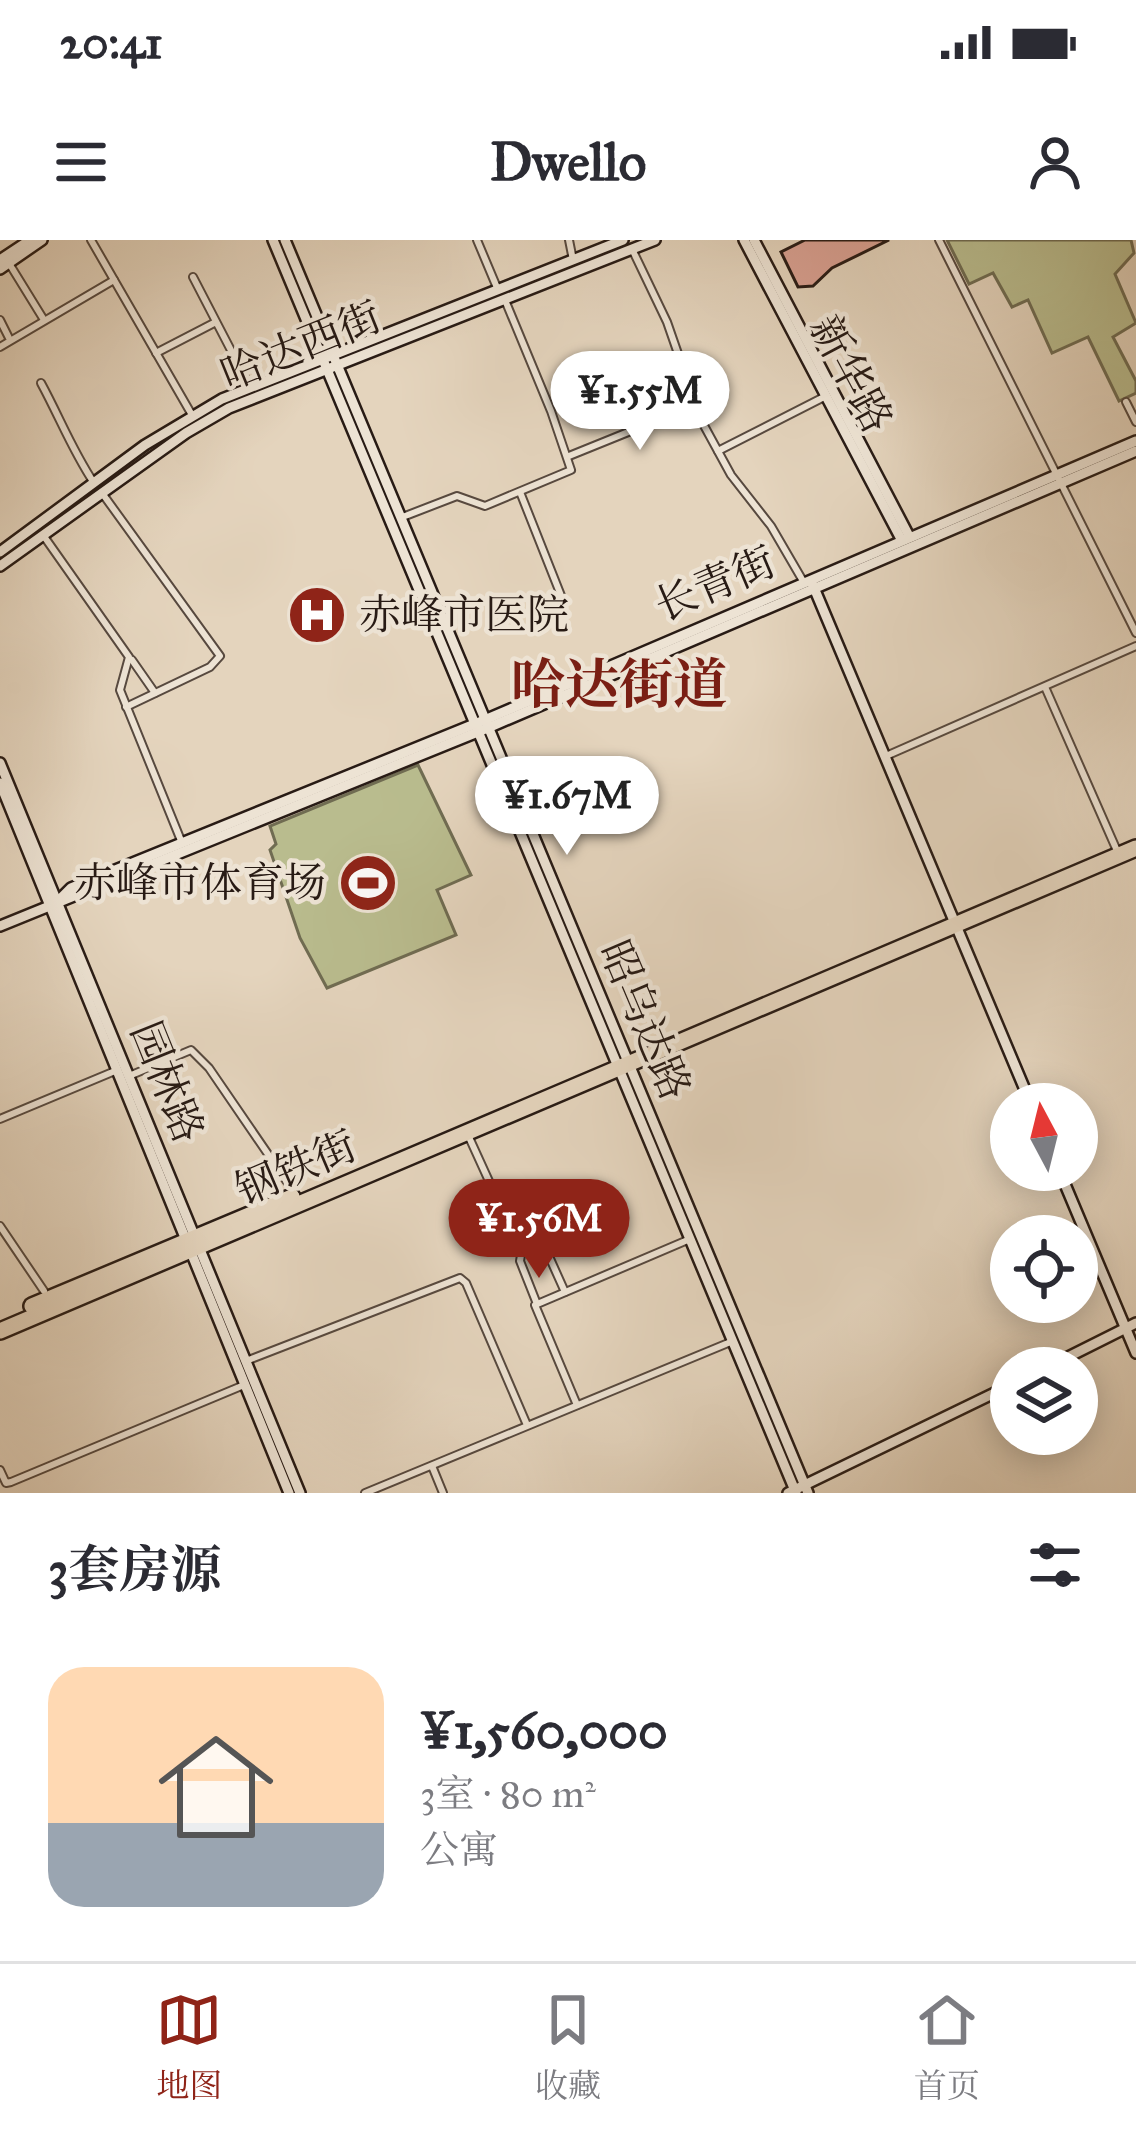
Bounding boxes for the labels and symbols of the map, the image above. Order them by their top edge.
street label: 哈达西街 [213,290,389,402]
street label: 新华路 [798,306,904,442]
pin: ¥1.55M [542,351,738,453]
street label: 长青街 [647,535,783,633]
hospital icon: 赤峰市医院 [286,584,348,646]
place label: 赤峰市医院 [359,589,569,641]
district label: 哈达街道 [511,652,727,718]
pin: ¥1.67M [469,756,665,858]
sports icon: 赤峰市体育场 [337,852,399,914]
place label: 赤峰市体育场 [74,857,326,909]
street label: 昭乌达路 [588,933,702,1107]
street label: 园林路 [119,1014,215,1150]
north arrow [990,1083,1098,1191]
street label: 钢铁街 [228,1119,364,1217]
pin: ¥1.56M [441,1179,637,1281]

